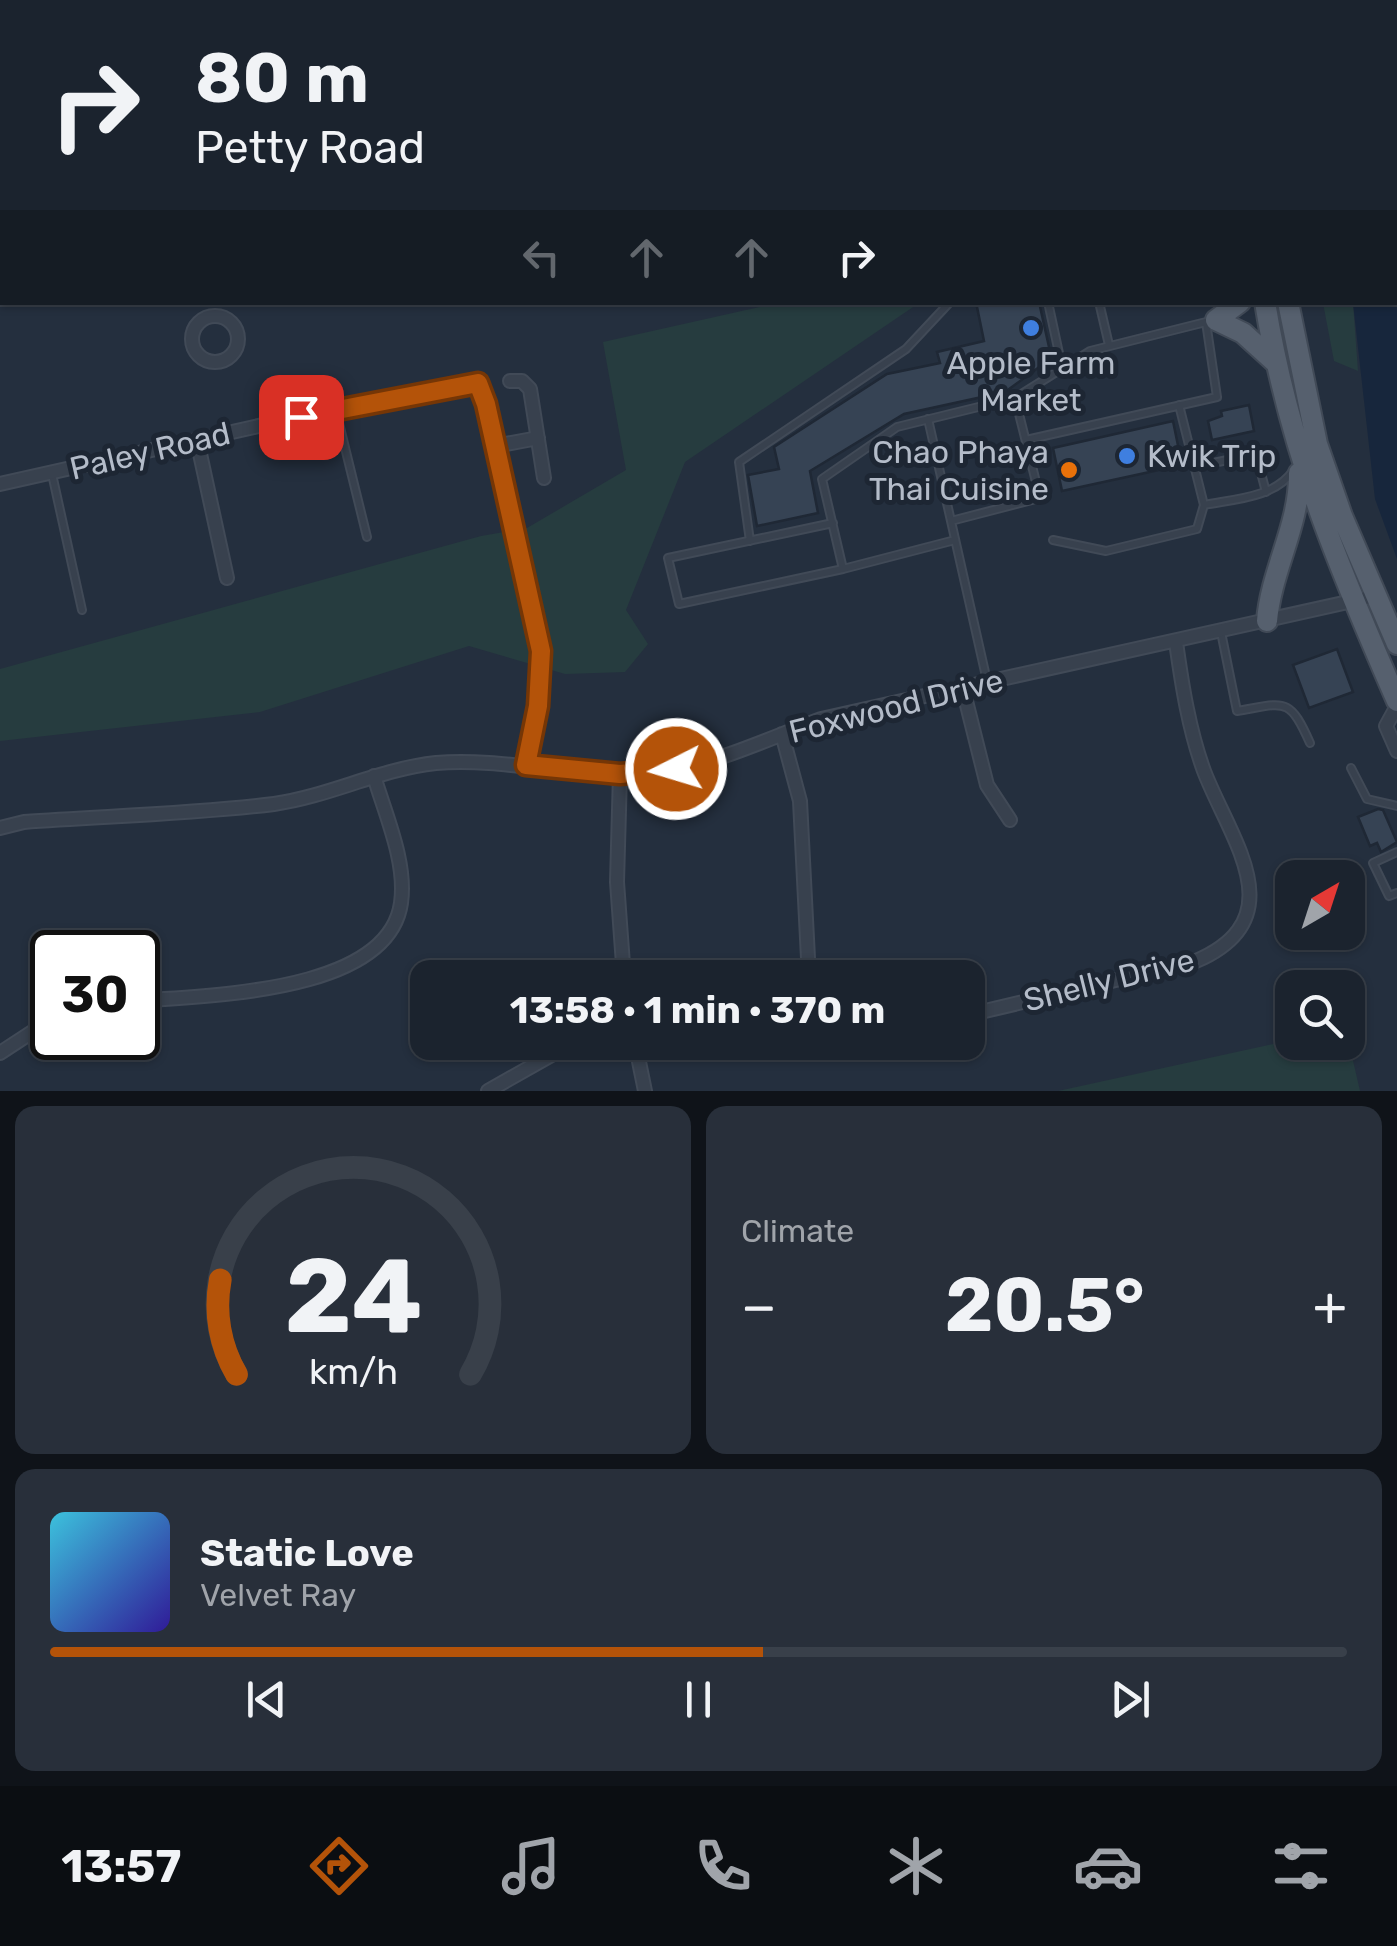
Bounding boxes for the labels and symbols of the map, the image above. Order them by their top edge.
marker: Apple Farm Market [1020,317,1042,339]
place label: Apple Farm Market [946,344,1116,419]
pin [259,375,344,460]
street label: Paley Road [66,414,234,488]
place label: Chao Phaya Thai Cuisine [869,433,1049,508]
place label: Kwik Trip [1147,437,1276,475]
marker: Kwik Trip [1116,445,1138,467]
marker: Chao Phaya Thai Cuisine [1058,459,1080,481]
street label: Foxwood Drive [785,661,1007,751]
position arrow [624,717,728,821]
north arrow [1275,860,1365,950]
speed limit sign: 30 [30,930,160,1060]
street label: Shelly Drive [1020,940,1198,1020]

